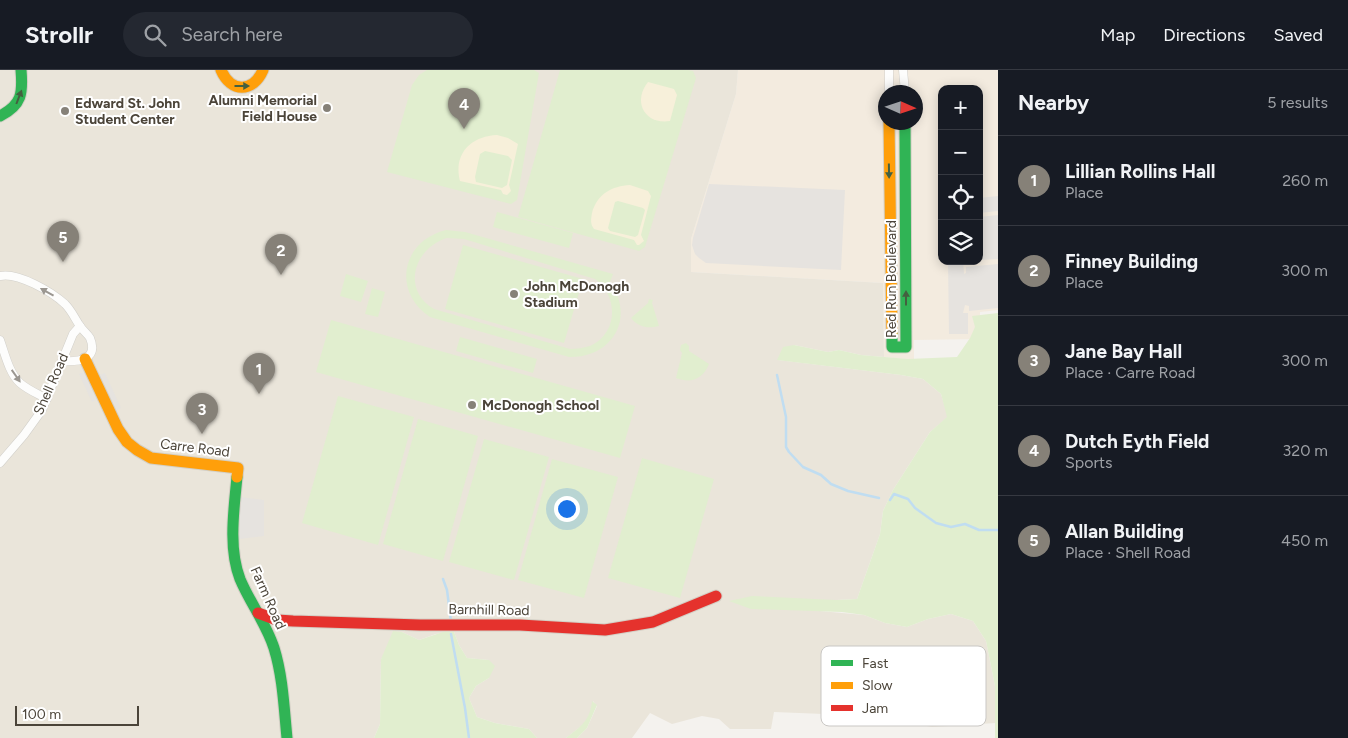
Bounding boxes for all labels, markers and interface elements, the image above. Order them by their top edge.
search box [123,12,473,57]
text: Strollr [25,20,93,49]
icon: search [141,21,169,49]
text: Search here [181,23,283,46]
text: Map [1100,24,1135,46]
text: Directions [1163,24,1245,46]
text: Saved [1273,24,1323,46]
one-way arrow [235,82,251,90]
north arrow [878,85,923,130]
map controls [938,85,983,265]
button: + [938,85,983,130]
pin: 4 [448,88,480,129]
one-way arrow [16,90,23,105]
text: Nearby [1018,90,1089,115]
place label: Alumni Memorial Field House [208,92,317,125]
text: 5 results [1267,93,1328,112]
place label: Edward St. John Student Center [75,95,180,128]
marker: Alumni Memorial Field House [321,102,333,114]
marker: Edward St. John Student Center [59,105,71,117]
button: − [938,130,983,175]
text: Lillian Rollins Hall [1065,160,1215,183]
one-way arrow [885,163,893,179]
text: 1 [1031,171,1037,190]
text: 260 m [1282,171,1328,190]
button: locate [938,175,983,220]
text: Place [1065,183,1103,202]
street label: Red Run Boulevard [883,220,900,338]
button: layers [938,220,983,265]
pin: 5 [47,221,79,262]
pin: 2 [265,234,297,275]
text: Finney Building [1065,250,1198,273]
text: 2 [1029,261,1039,280]
text: 300 m [1281,261,1328,280]
text: Place [1065,273,1103,292]
place label: John McDonogh Stadium [524,278,629,311]
one-way arrow [40,288,54,296]
marker: John McDonogh Stadium [508,288,520,300]
one-way arrow [902,290,910,306]
text: Jane Bay Hall [1065,340,1182,363]
street label: Shell Road [30,350,72,418]
text: 3 [1030,351,1038,370]
text: 300 m [1281,351,1328,370]
pin: 1 [243,353,275,394]
text: Place · Carre Road [1065,363,1195,382]
one-way arrow [11,370,21,383]
pin: 3 [186,393,218,434]
place label: McDonogh School [482,397,599,414]
marker: McDonogh School [466,399,478,411]
text: Dutch Eyth Field [1065,430,1209,453]
street label: Carre Road [159,435,231,461]
text: 4 [1029,441,1039,460]
text: 320 m [1283,441,1328,460]
text: Sports [1065,453,1112,472]
your location [554,496,580,522]
text: Allan Building [1065,520,1184,543]
text: 5 [1029,531,1039,550]
text: 450 m [1281,531,1328,550]
text: Place · Shell Road [1065,543,1191,562]
street label: Farm Road [247,564,289,632]
street label: Barnhill Road [448,601,530,619]
legend [821,646,986,726]
text: Fast [862,655,888,672]
text: Slow [862,677,893,694]
text: Jam [862,700,888,717]
scale bar [15,703,139,726]
text: 100 m [22,706,61,723]

